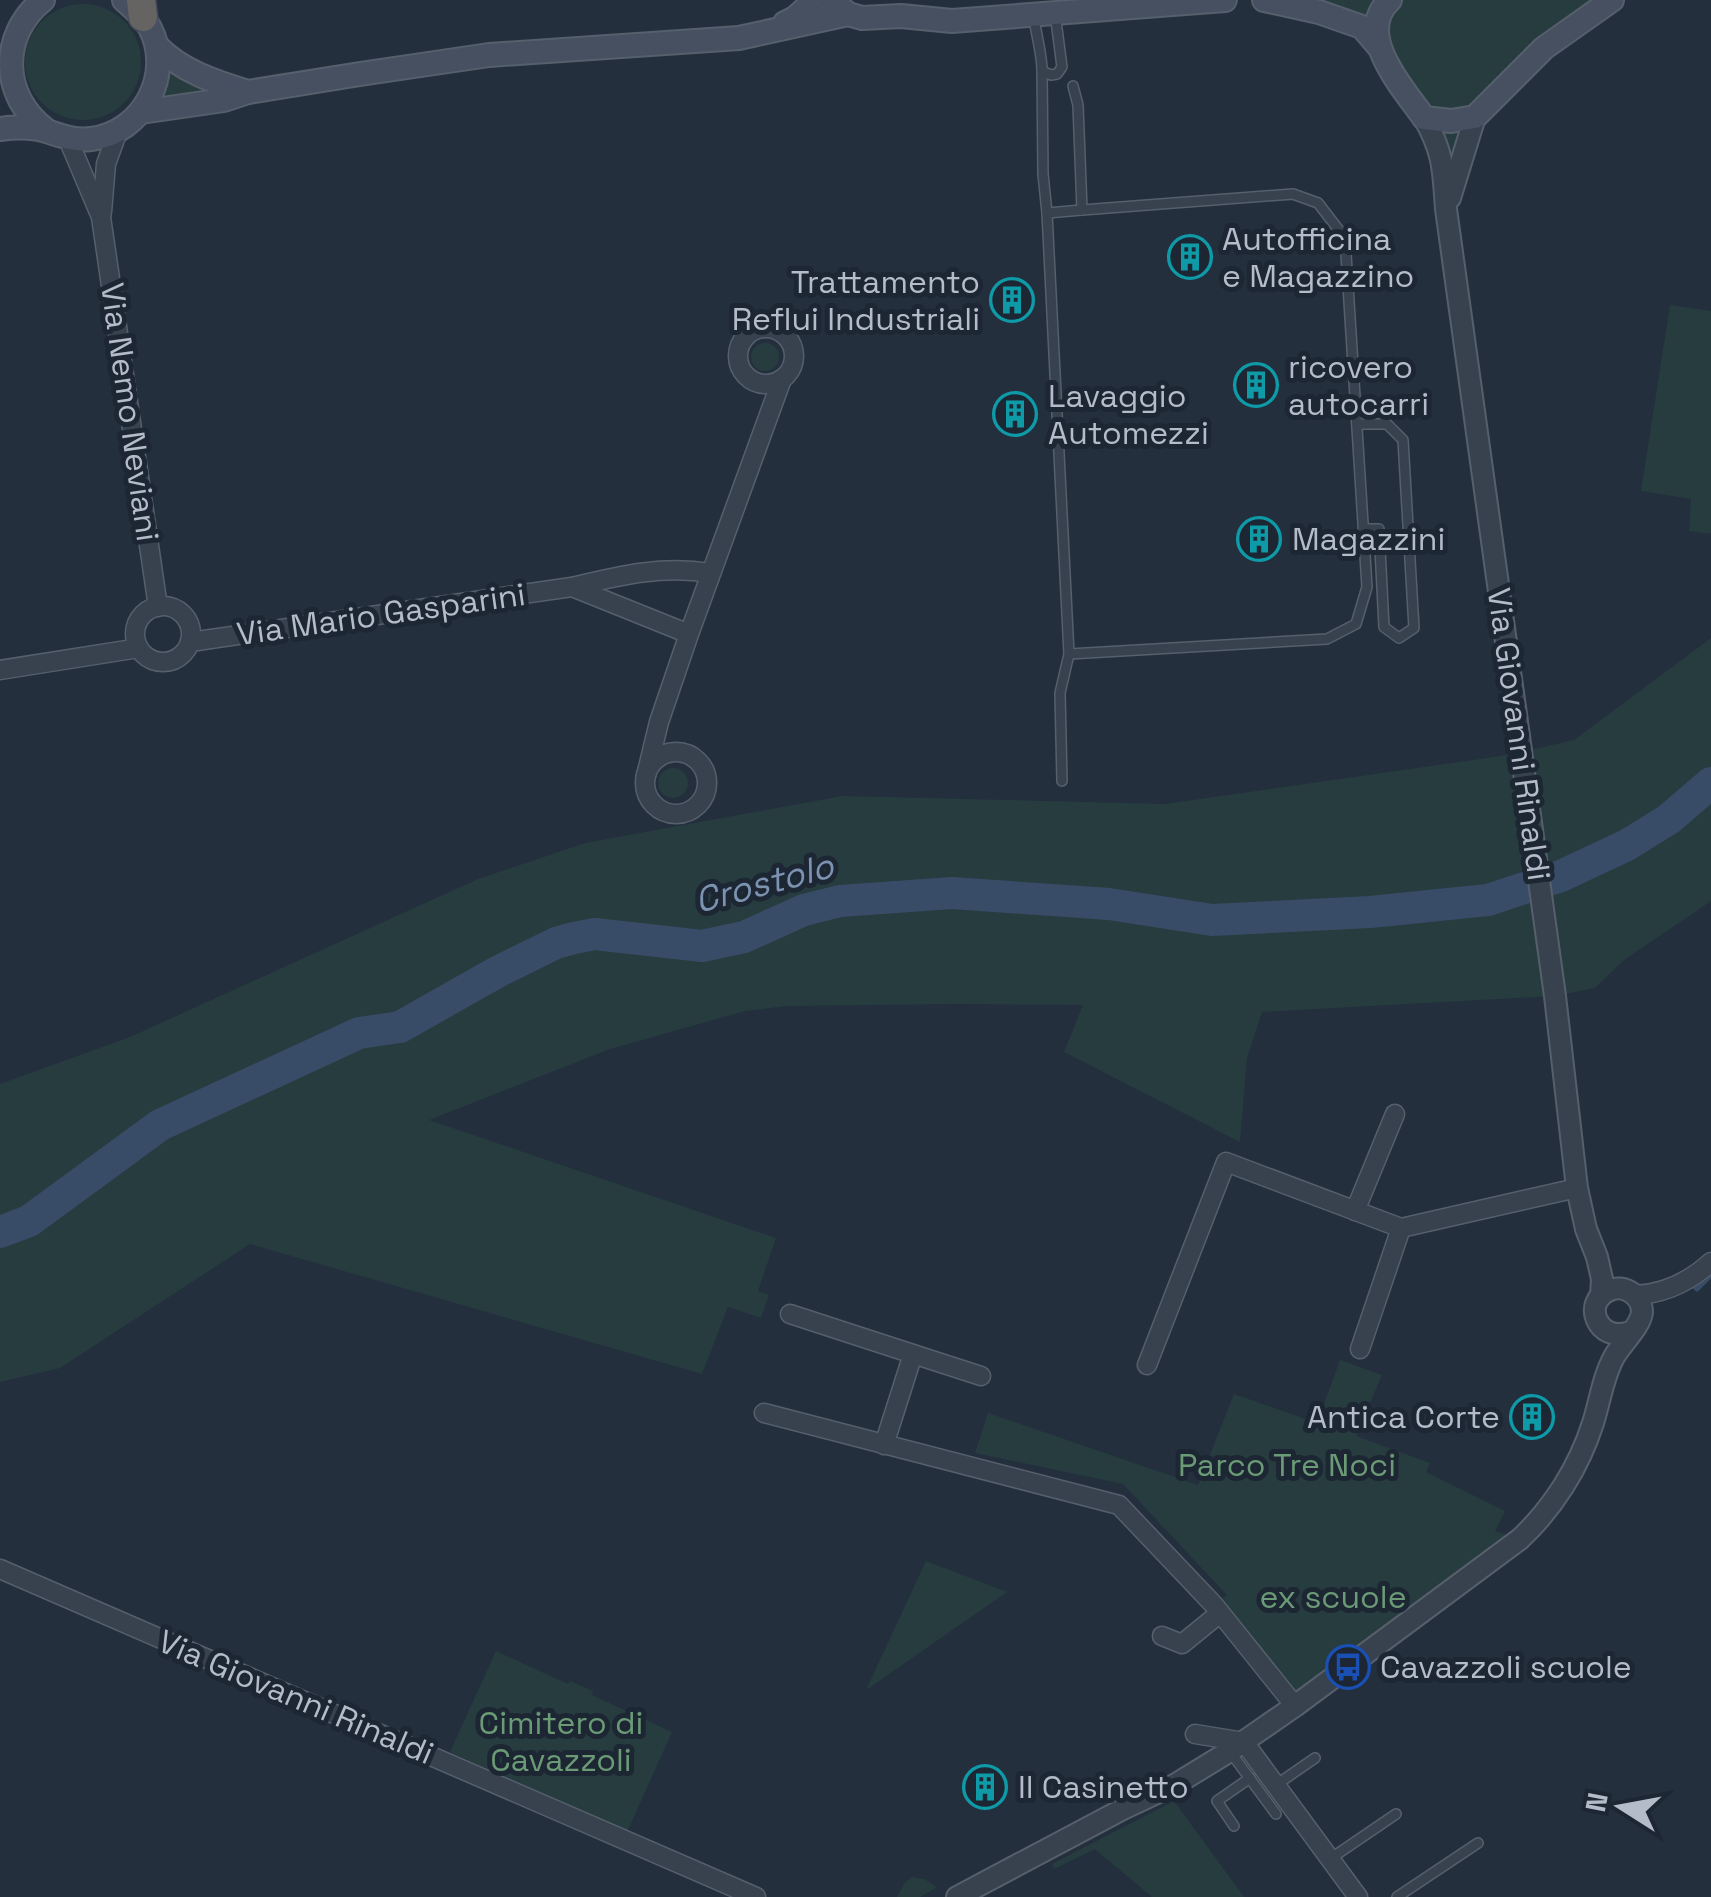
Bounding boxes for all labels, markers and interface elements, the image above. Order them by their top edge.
place label: Autofficina e Magazzino [1222,219,1414,296]
building icon: Autofficina e Magazzino [1167,234,1213,280]
place label: Trattamento Reflui Industriali [732,262,980,339]
building icon: Trattamento Reflui Industriali [989,277,1035,323]
street label: Via Nemo Neviani [92,280,168,544]
place label: ricovero autocarri [1288,347,1429,424]
building icon: ricovero autocarri [1233,362,1279,408]
place label: Lavaggio Automezzi [1048,376,1209,453]
building icon: Lavaggio Automezzi [992,391,1038,437]
building icon: Magazzini [1236,516,1282,562]
place label: Magazzini [1292,519,1445,559]
street label: Via Mario Gasparini [234,574,528,654]
street label: Via Giovanni Rinaldi [1479,585,1559,883]
water label: Crostolo [690,843,840,923]
building icon: Antica Corte [1509,1394,1555,1440]
place label: Antica Corte [1307,1397,1500,1437]
park label: Parco Tre Noci [1178,1445,1396,1485]
park label: ex scuole [1259,1577,1407,1617]
street label: Via Giovanni Rinaldi [152,1621,440,1773]
bus stop icon: Cavazzoli scuole [1325,1644,1371,1690]
place label: Cavazzoli scuole [1380,1647,1632,1687]
park label: Cimitero di Cavazzoli [479,1703,643,1780]
north arrow [1571,1757,1671,1857]
building icon: Il Casinetto [962,1764,1008,1810]
place label: Il Casinetto [1018,1767,1189,1807]
text: N [1577,1790,1616,1815]

